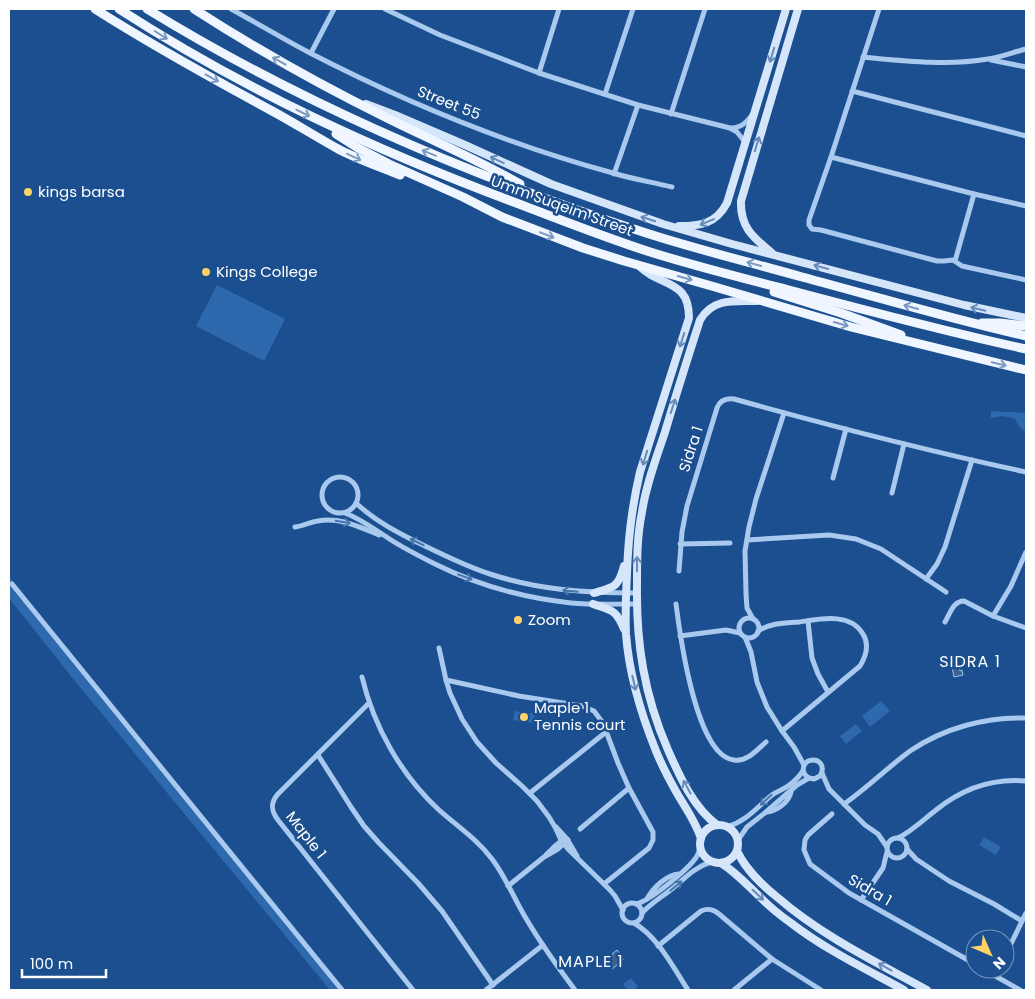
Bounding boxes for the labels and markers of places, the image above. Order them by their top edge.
place label: kings barsa [38,181,125,202]
marker: kings barsa [22,186,34,198]
place label: Kings College [216,261,318,282]
marker: Kings College [200,266,212,278]
place label: Zoom [528,609,571,630]
marker: Zoom [512,614,524,626]
place label: Maple 1 Tennis court [534,697,626,735]
marker: Maple 1 Tennis court [518,711,530,723]

